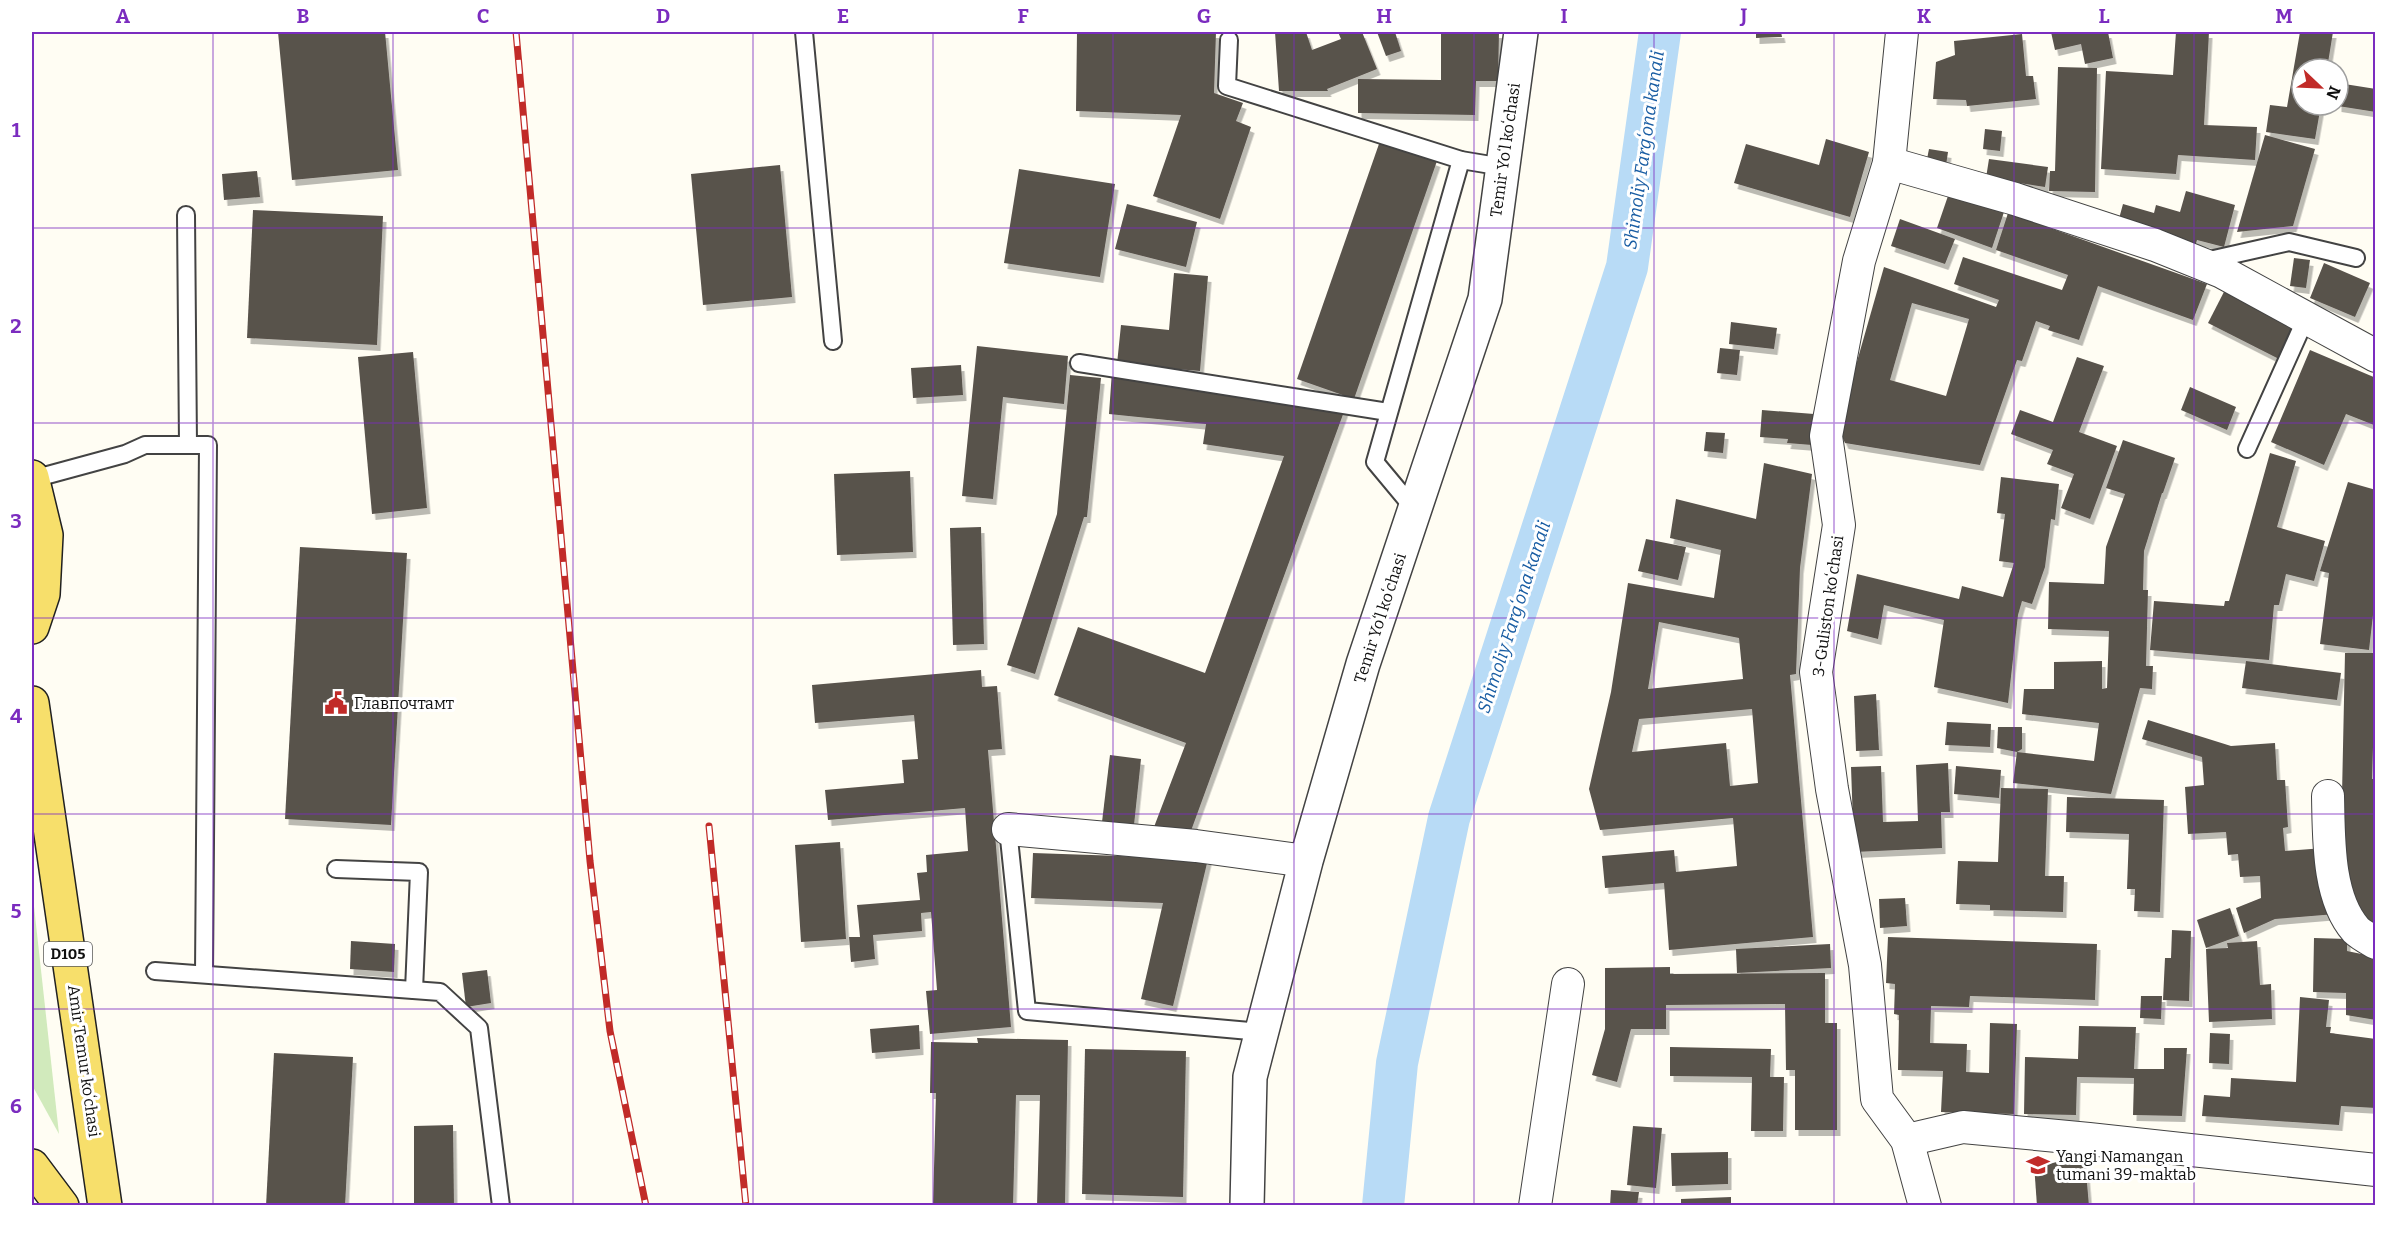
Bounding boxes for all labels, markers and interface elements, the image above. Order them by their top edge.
text: A [116,4,131,28]
text: B [297,4,310,28]
text: C [477,4,489,28]
text: D [656,4,670,28]
text: E [837,4,849,28]
text: F [1017,4,1029,28]
text: G [1197,4,1211,28]
text: H [1376,4,1392,28]
text: I [1560,4,1568,28]
text: J [1740,4,1748,28]
text: K [1917,4,1932,28]
text: L [2098,4,2110,28]
text: M [2275,4,2293,28]
water label: Shimoliy Fargʻona kanali [1619,49,1669,251]
north arrow [2290,57,2350,117]
street label: Temir Yoʻl koʻchasi [1486,81,1524,218]
text: N [2322,83,2345,102]
text: 1 [12,118,21,142]
text: 2 [10,314,22,338]
text: 3 [10,509,22,533]
water label: Shimoliy Fargʻona kanali [1473,518,1555,716]
street label: 3-Guliston koʻchasi [1809,534,1847,678]
street label: Temir Yoʻl koʻchasi [1350,550,1410,685]
public building icon: Главпочтамт [323,690,349,716]
place label: Главпочтамт [354,694,454,713]
text: 4 [10,704,22,728]
text: 5 [11,899,22,923]
road number: D105 [44,942,92,966]
street label: Amir Temur koʻchasi [64,984,104,1138]
text: 6 [10,1094,22,1118]
place label: Yangi Namangan tumani 39-maktab [2056,1147,2196,1184]
school or university icon: Yangi Namangan tumani 39-maktab [2025,1152,2051,1178]

